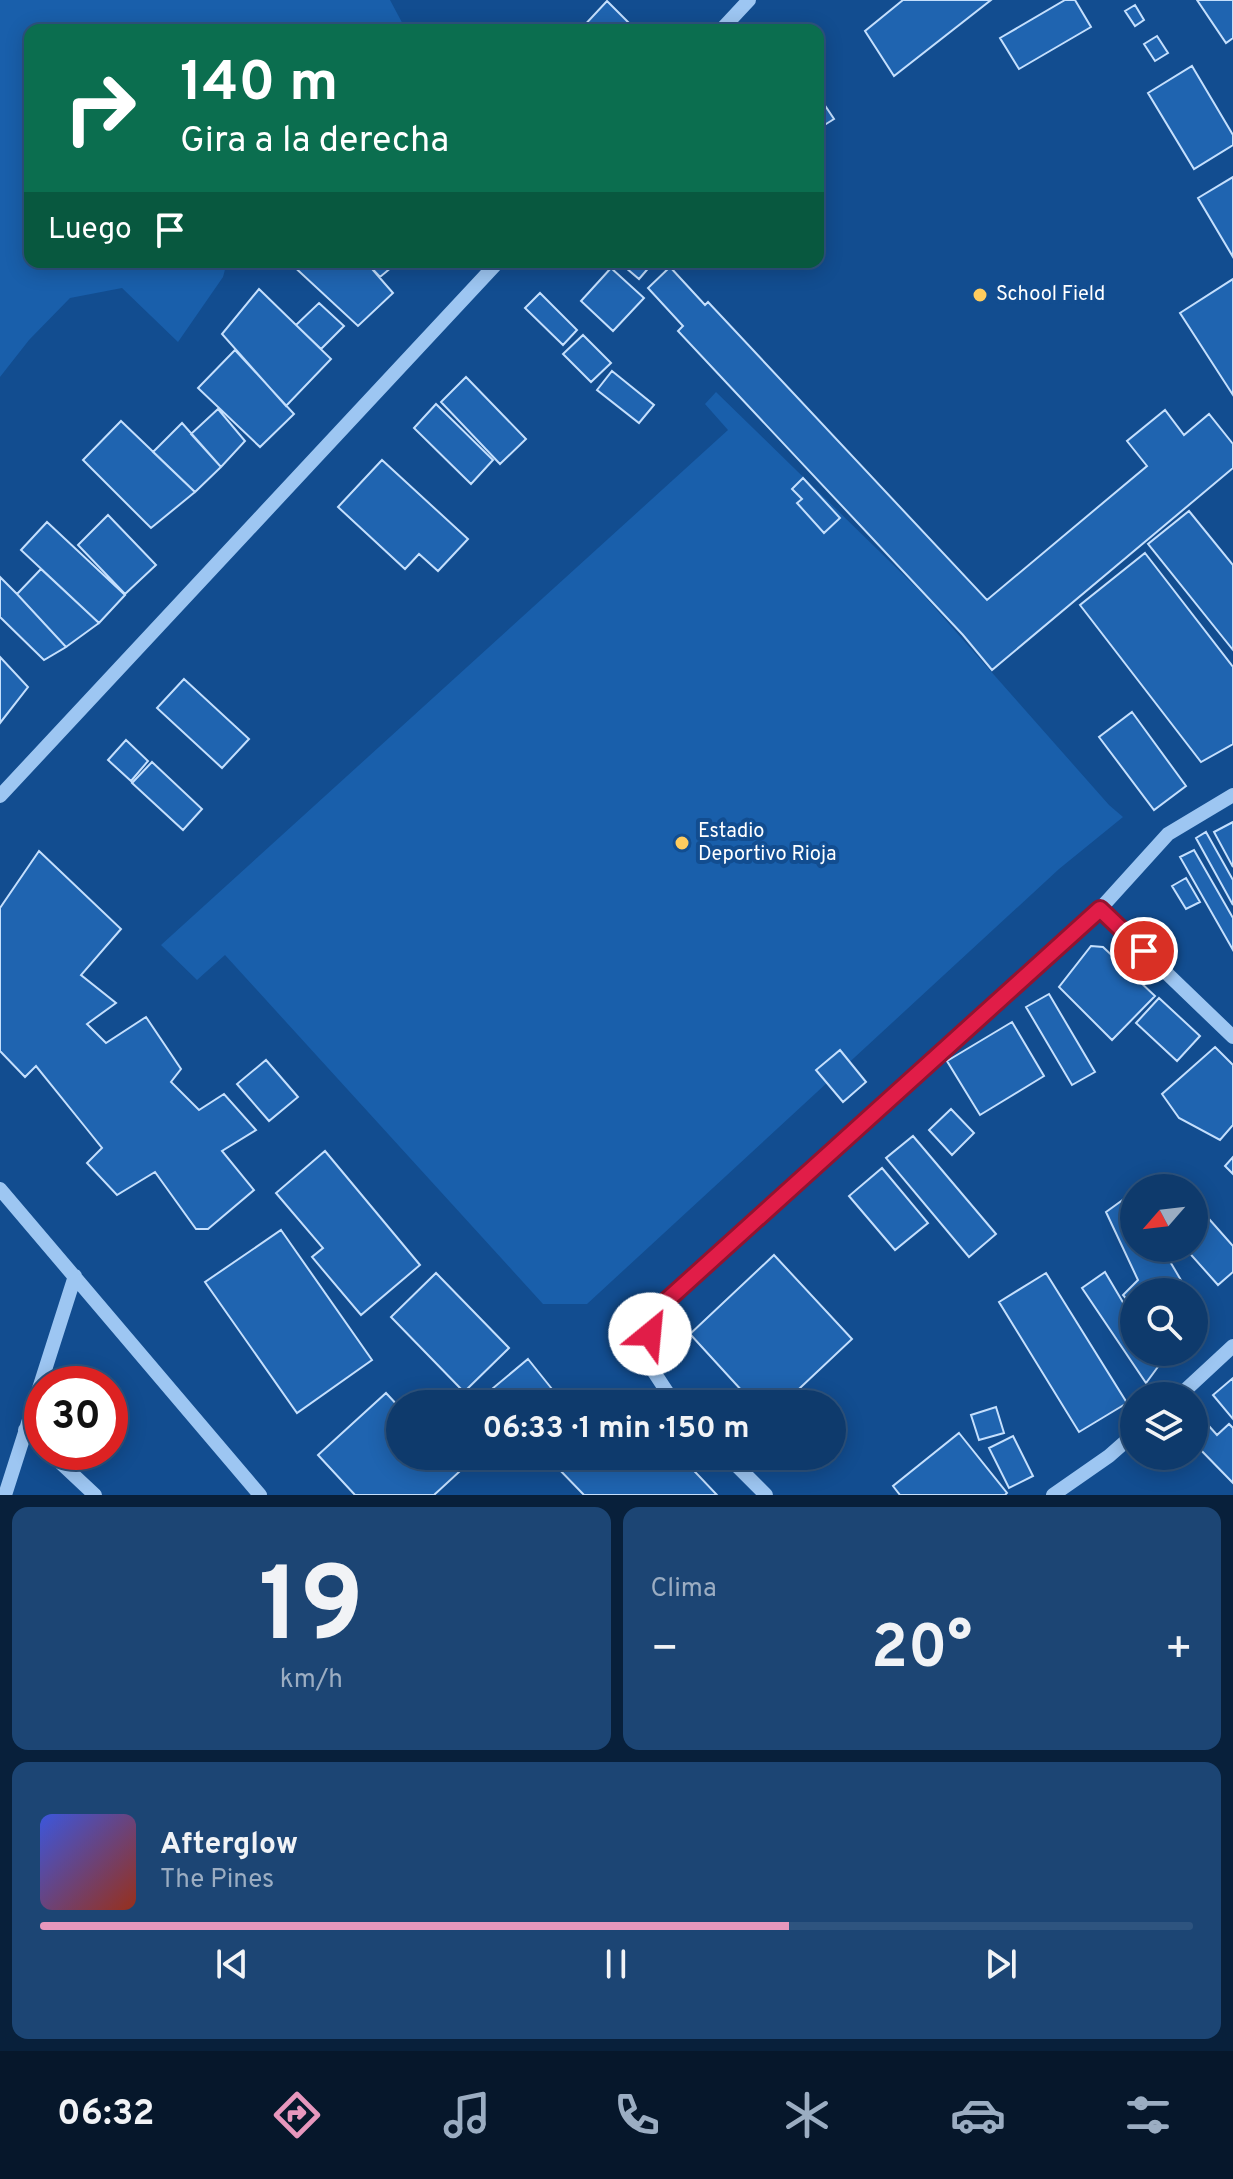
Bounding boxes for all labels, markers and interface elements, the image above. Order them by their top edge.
text: 140 m [180,50,338,120]
icon: right [48,56,152,160]
text: Gira a la derecha [180,119,449,165]
icon: arrive [148,208,192,252]
text: Luego [48,212,132,249]
place label: School Field [996,282,1105,308]
marker: School Field [971,286,989,304]
place label: Estadio Deportivo Rioja [698,819,837,868]
marker: Estadio Deportivo Rioja [673,834,691,852]
pin [1110,917,1178,985]
icon: arrive [1122,929,1166,973]
north arrow [1120,1174,1208,1262]
map controls [1120,1174,1208,1470]
button: search [1120,1278,1208,1366]
position arrow [608,1292,692,1376]
speed limit sign: 30 [24,1366,128,1470]
button: layers [1120,1382,1208,1470]
text: 06:33 · 1 min · 150 m [482,1411,750,1448]
text: 19 [258,1546,364,1678]
text: Clima [651,1573,717,1606]
text: 20° [871,1613,972,1689]
text: − [651,1623,679,1679]
text: + [1165,1623,1193,1679]
text: km/h [280,1664,343,1697]
text: Afterglow [160,1827,298,1864]
text: The Pines [160,1864,274,1897]
icon: previous [210,1942,254,1986]
icon: pause [594,1942,638,1986]
icon: next [979,1942,1023,1986]
icon: directions [269,2087,325,2143]
icon: music [439,2087,495,2143]
icon: phone [609,2087,665,2143]
icon: climate [779,2087,835,2143]
icon: car [950,2087,1006,2143]
icon: filters [1120,2087,1176,2143]
text: 06:32 [57,2092,155,2138]

